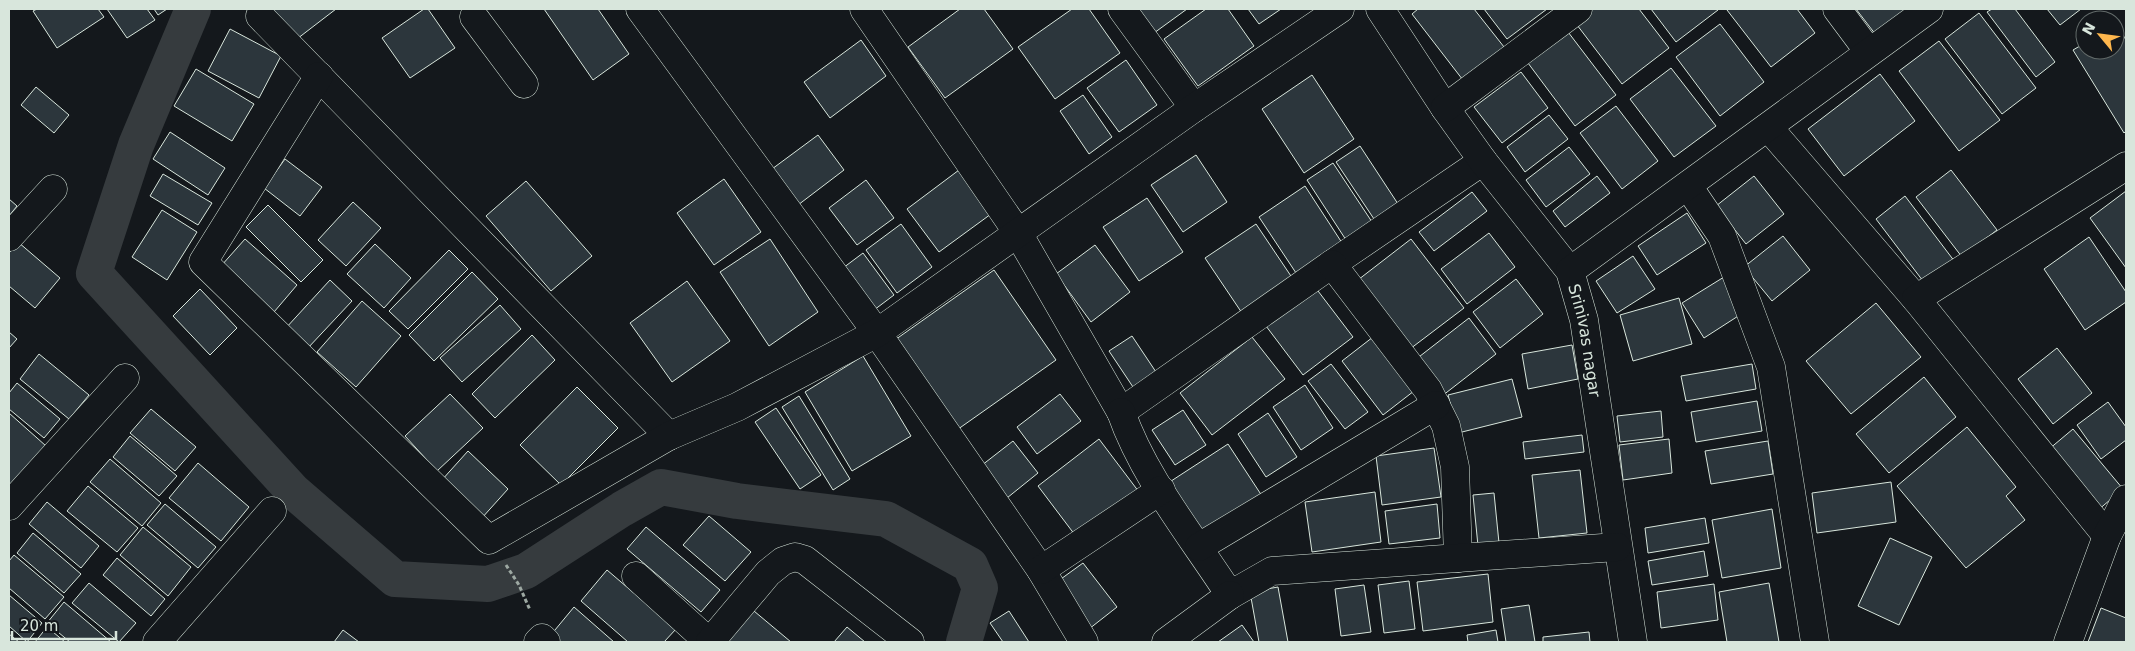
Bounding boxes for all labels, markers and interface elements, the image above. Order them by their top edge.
north arrow [2075,10,2125,60]
text: N [2079,20,2098,38]
street label: Srinivas nagar [1565,281,1605,399]
scale bar [12,608,116,640]
text: 20 m [20,617,58,635]

